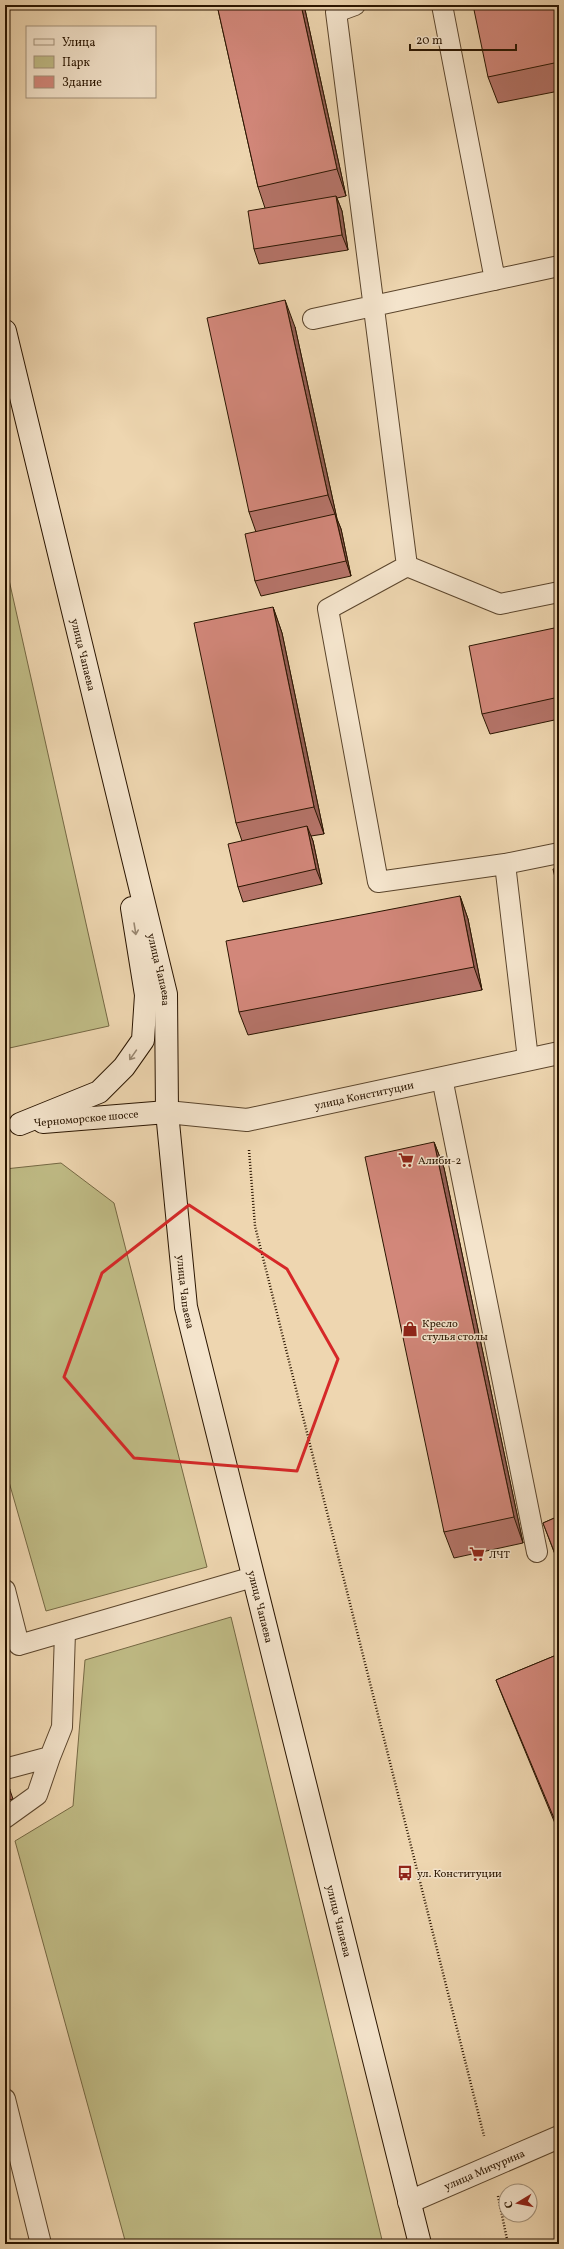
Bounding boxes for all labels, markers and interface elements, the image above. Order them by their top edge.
legend [26,26,156,98]
scale bar [410,26,516,52]
text: 20 m [416,33,443,49]
text: Улица [62,35,95,51]
text: Парк [62,55,90,71]
text: Здание [62,75,102,91]
street label: улица Чапаева [66,617,98,693]
one-way arrow [132,922,140,935]
street label: улица Чапаева [143,932,172,1006]
one-way arrow [129,1049,137,1060]
street label: улица Конституции [313,1078,416,1114]
street label: Черноморское шоссе [33,1107,139,1132]
supermarket icon: Алиби-2 [397,1151,415,1169]
place label: Алиби-2 [418,1154,462,1169]
street label: улица Чапаева [172,1254,197,1331]
place label: Кресло стулья столы [422,1317,488,1345]
shop icon: Кресло стулья столы [401,1320,419,1338]
supermarket icon: ЛЧТ [468,1545,486,1563]
place label: ЛЧТ [489,1548,510,1563]
street label: улица Чапаева [243,1569,276,1645]
bus stop icon: ул. Конституции [396,1864,414,1882]
place label: ул. Конституции [417,1867,502,1882]
street label: улица Чапаева [322,1883,354,1960]
street label: улица Мичурина [442,2146,528,2195]
north arrow [498,2183,538,2223]
text: С [502,2200,518,2209]

